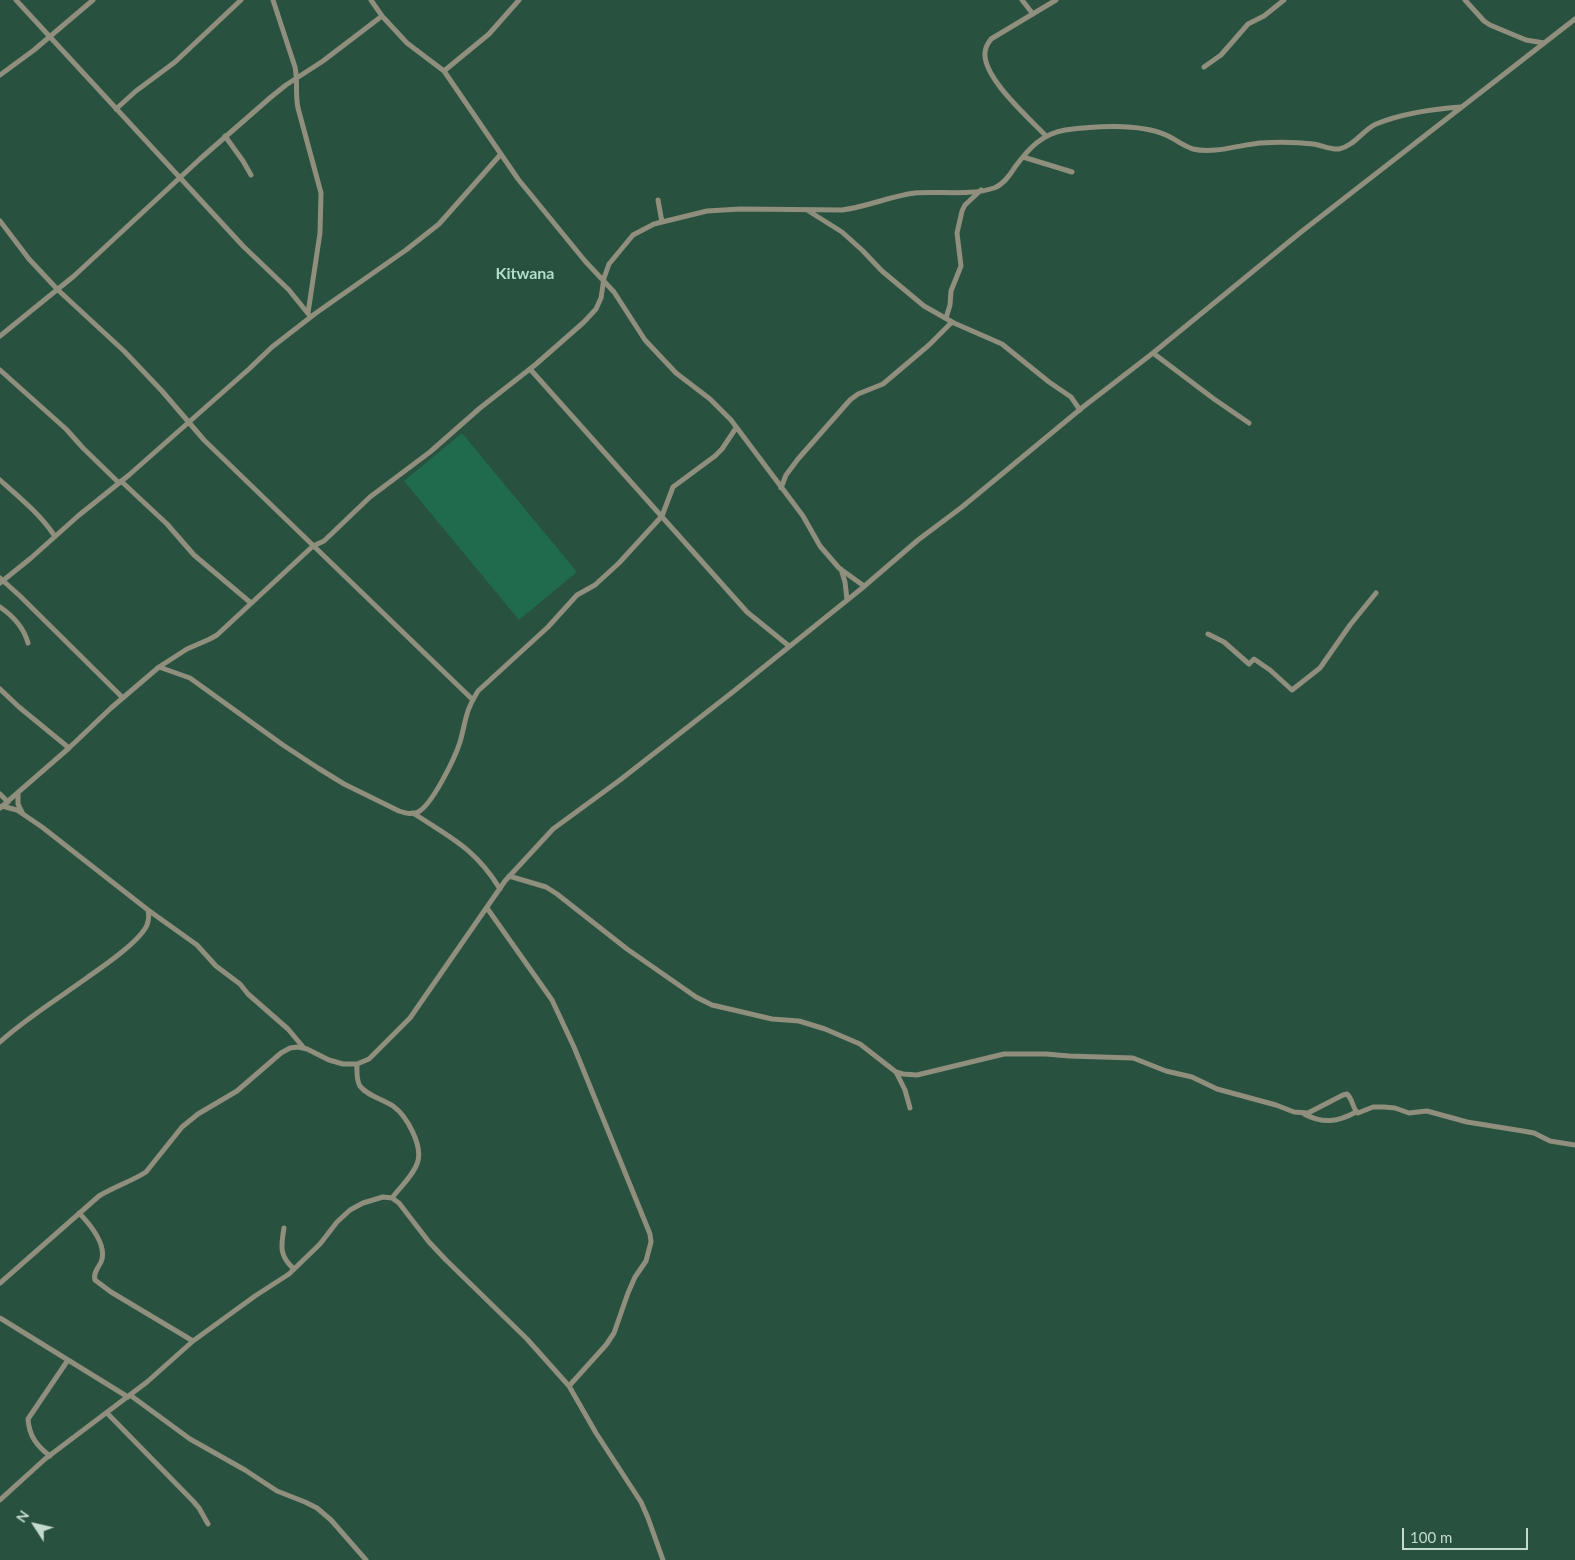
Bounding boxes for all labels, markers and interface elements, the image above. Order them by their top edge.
district label: Kitwana [496,264,554,284]
north arrow [10,1500,60,1550]
text: N [12,1507,32,1525]
scale bar [1405,1518,1531,1550]
text: 100 m [1410,1528,1452,1546]

